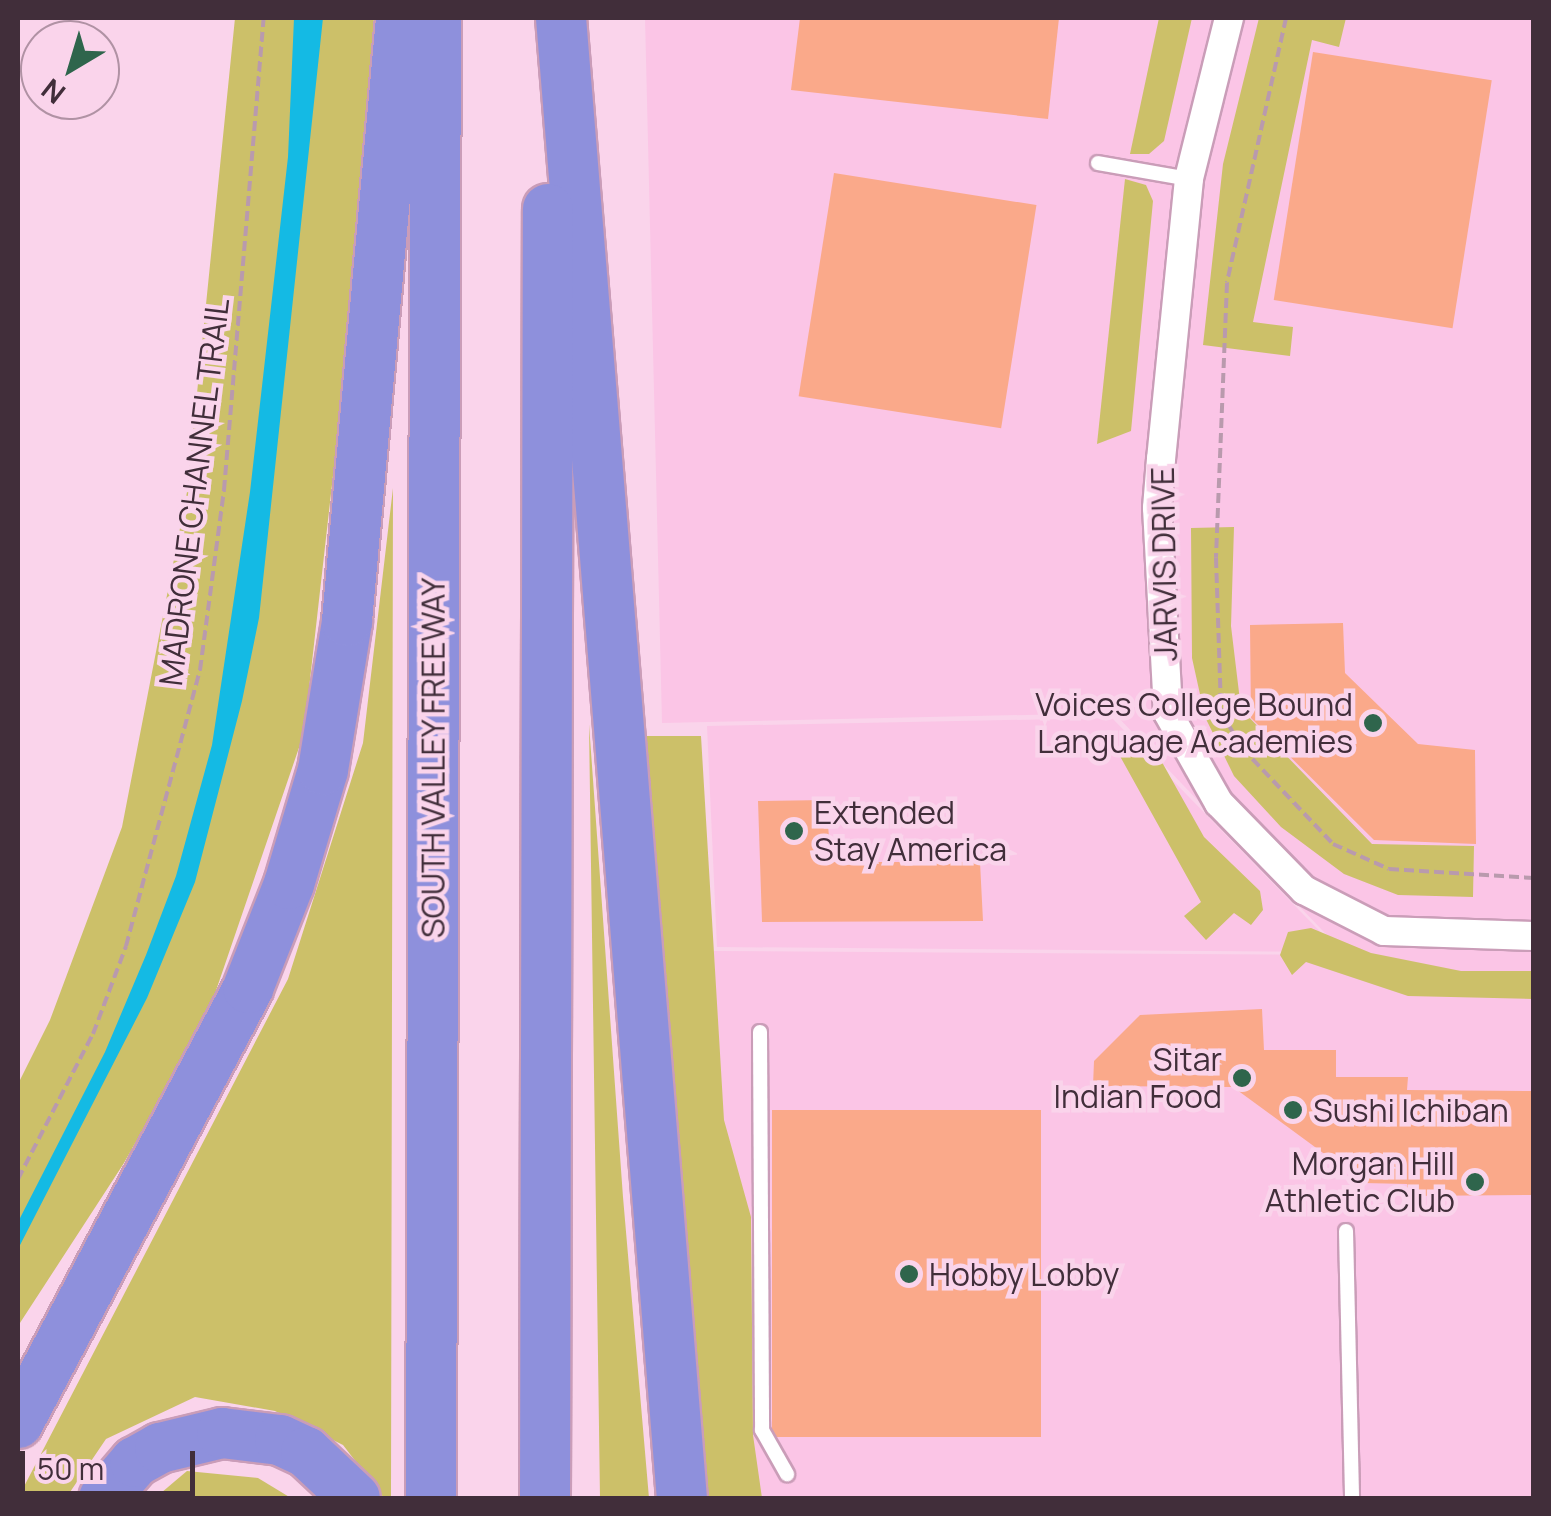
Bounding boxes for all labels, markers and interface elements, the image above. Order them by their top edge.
north arrow [20,20,120,120]
text: N [33,71,72,113]
street label: MADRONE CHANNEL TRAIL [151,295,237,689]
street label: JARVIS DRIVE [1143,467,1185,661]
street label: SOUTH VALLEY FREEWAY [414,577,452,939]
place label: Voices College Bound Language Academies [1035,686,1353,761]
marker: Voices College Bound Language Academies [1362,712,1384,734]
place label: Extended Stay America [814,794,1007,869]
marker: Extended Stay America [783,820,805,842]
place label: Sitar Indian Food [1054,1041,1222,1116]
marker: Sitar Indian Food [1231,1067,1253,1089]
place label: Sushi Ichiban [1313,1091,1509,1129]
marker: Sushi Ichiban [1282,1099,1304,1121]
place label: Morgan Hill Athletic Club [1265,1145,1455,1220]
marker: Morgan Hill Athletic Club [1464,1171,1486,1193]
place label: Hobby Lobby [929,1255,1119,1293]
marker: Hobby Lobby [898,1263,920,1285]
scale bar [25,1431,200,1493]
text: 50 m [37,1448,104,1489]

